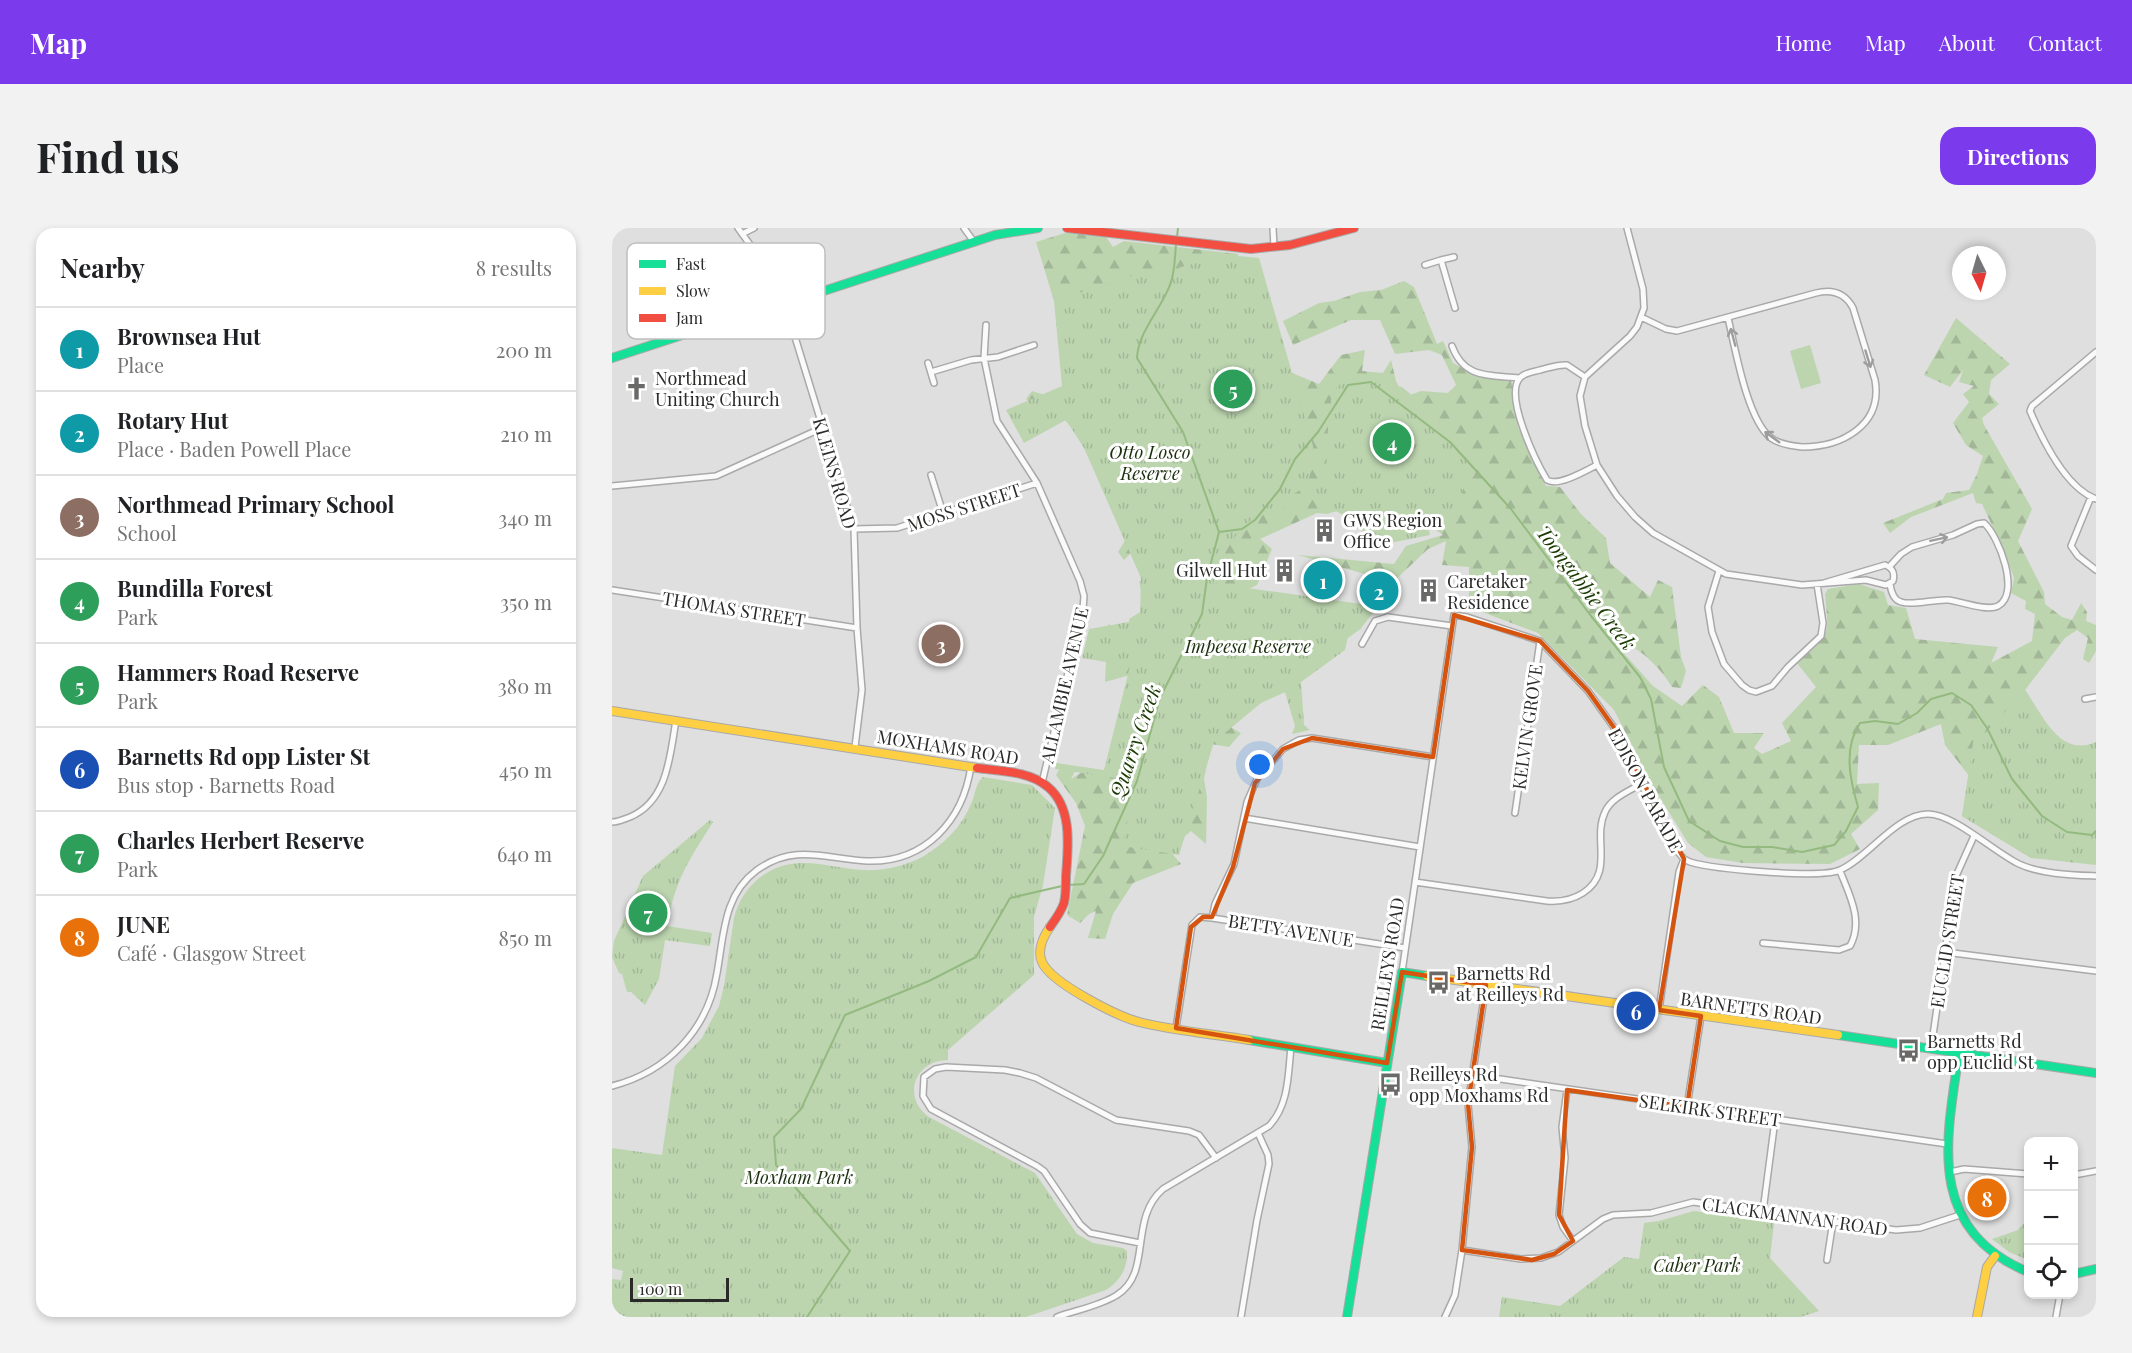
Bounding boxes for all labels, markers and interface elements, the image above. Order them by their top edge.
text: Map [30,24,87,61]
text: Home [1776,28,1832,56]
text: Map [1865,28,1906,56]
text: About [1939,28,1995,56]
text: Contact [2028,28,2102,56]
button: Directions [1940,127,2096,185]
text: Find us [36,128,180,184]
legend [627,243,825,339]
north arrow [1952,246,2006,300]
text: Nearby [60,250,145,285]
text: Fast [676,253,706,274]
text: 8 results [476,254,552,281]
text: Slow [676,280,711,301]
text: Jam [675,307,703,328]
text: Brownsea Hut [117,321,261,351]
one-way arrow [1726,328,1738,347]
text: 1 [76,336,83,363]
text: 200 m [496,336,552,363]
one-way arrow [1863,349,1874,368]
text: Place [117,351,164,378]
place label: Northmead Uniting Church [655,366,780,411]
pin: 5 [1214,366,1252,412]
church icon: Northmead Uniting Church [624,375,650,401]
text: Rotary Hut [117,405,228,435]
street label: KLEINS ROAD [808,414,862,532]
text: 2 [74,420,85,447]
text: 210 m [500,420,552,447]
pin: 4 [1372,420,1412,464]
one-way arrow [1764,431,1780,443]
text: Place · Baden Powell Place [117,435,351,462]
park label: Otto Losco Reserve [1109,440,1191,485]
street label: MOSS STREET [904,477,1024,537]
text: Northmead Primary School [117,489,394,519]
text: 3 [75,504,84,531]
text: 340 m [498,504,552,531]
place label: GWS Region Office [1343,508,1443,553]
building icon: GWS Region Office [1312,517,1338,543]
text: School [117,519,177,546]
water label: Toongabbie Creek [1531,519,1643,655]
one-way arrow [1929,532,1948,544]
building icon: Gilwell Hut [1272,557,1298,583]
place label: Gilwell Hut [1176,558,1268,582]
pin: 1 [1304,558,1342,602]
pin: 2 [1360,568,1398,614]
place label: Caretaker Residence [1447,569,1529,614]
text: Bundilla Forest [117,573,273,603]
building icon: Caretaker Residence [1416,578,1442,604]
street label: THOMAS STREET [661,586,807,632]
text: 4 [74,588,85,615]
text: 350 m [500,588,552,615]
text: Park [117,603,158,630]
street label: ALLAMBIE AVENUE [1034,605,1094,766]
pin: 3 [922,622,960,666]
park label: Impeesa Reserve [1184,634,1311,658]
text: Hammers Road Reserve [117,657,359,687]
street label: KELVIN GROVE [1506,663,1548,791]
text: 5 [75,672,84,699]
text: 380 m [498,672,552,699]
water label: Quarry Creek [1102,681,1166,802]
text: Park [117,687,158,714]
street label: MOXHAMS ROAD [875,724,1021,770]
street label: EDISON PARADE [1603,724,1689,856]
text: Barnetts Rd opp Lister St [117,741,370,771]
your location [1245,750,1274,779]
text: 6 [74,756,85,783]
text: 450 m [499,756,552,783]
text: Bus stop · Barnetts Road [117,771,335,798]
text: Charles Herbert Reserve [117,825,364,855]
text: 7 [75,840,84,867]
text: 640 m [497,840,552,867]
text: Park [117,855,158,882]
street label: EUCLID STREET [1925,872,1969,1010]
pin: 7 [628,890,668,936]
street label: REILLEYS ROAD [1365,896,1409,1032]
street label: BETTY AVENUE [1226,908,1356,952]
text: JUNE [117,909,170,939]
text: 8 [74,924,85,951]
text: 850 m [499,924,552,951]
text: Café · Glasgow Street [117,939,306,966]
place label: Barnetts Rd at Reilleys Rd [1456,961,1565,1006]
bus stop icon: Barnetts Rd at Reilleys Rd [1425,970,1451,996]
street label: BARNETTS ROAD [1679,986,1823,1030]
pin: 6 [1616,988,1656,1034]
place label: Barnetts Rd opp Euclid St [1927,1029,2035,1074]
bus stop icon: Barnetts Rd opp Euclid St [1896,1038,1922,1064]
place label: Reilleys Rd opp Moxhams Rd [1409,1062,1549,1107]
bus stop icon: Reilleys Rd opp Moxhams Rd [1378,1071,1404,1097]
street label: SELKIRK STREET [1638,1088,1782,1132]
map controls [2024,1137,2078,1299]
button: + [2024,1137,2078,1191]
park label: Moxham Park [744,1165,853,1189]
pin: 8 [1968,1176,2006,1220]
street label: CLACKMANNAN ROAD [1701,1191,1889,1241]
button: − [2024,1191,2078,1245]
button: locate [2024,1245,2078,1299]
park label: Caber Park [1653,1253,1741,1277]
scale bar [630,1275,729,1302]
text: 100 m [639,1278,682,1299]

